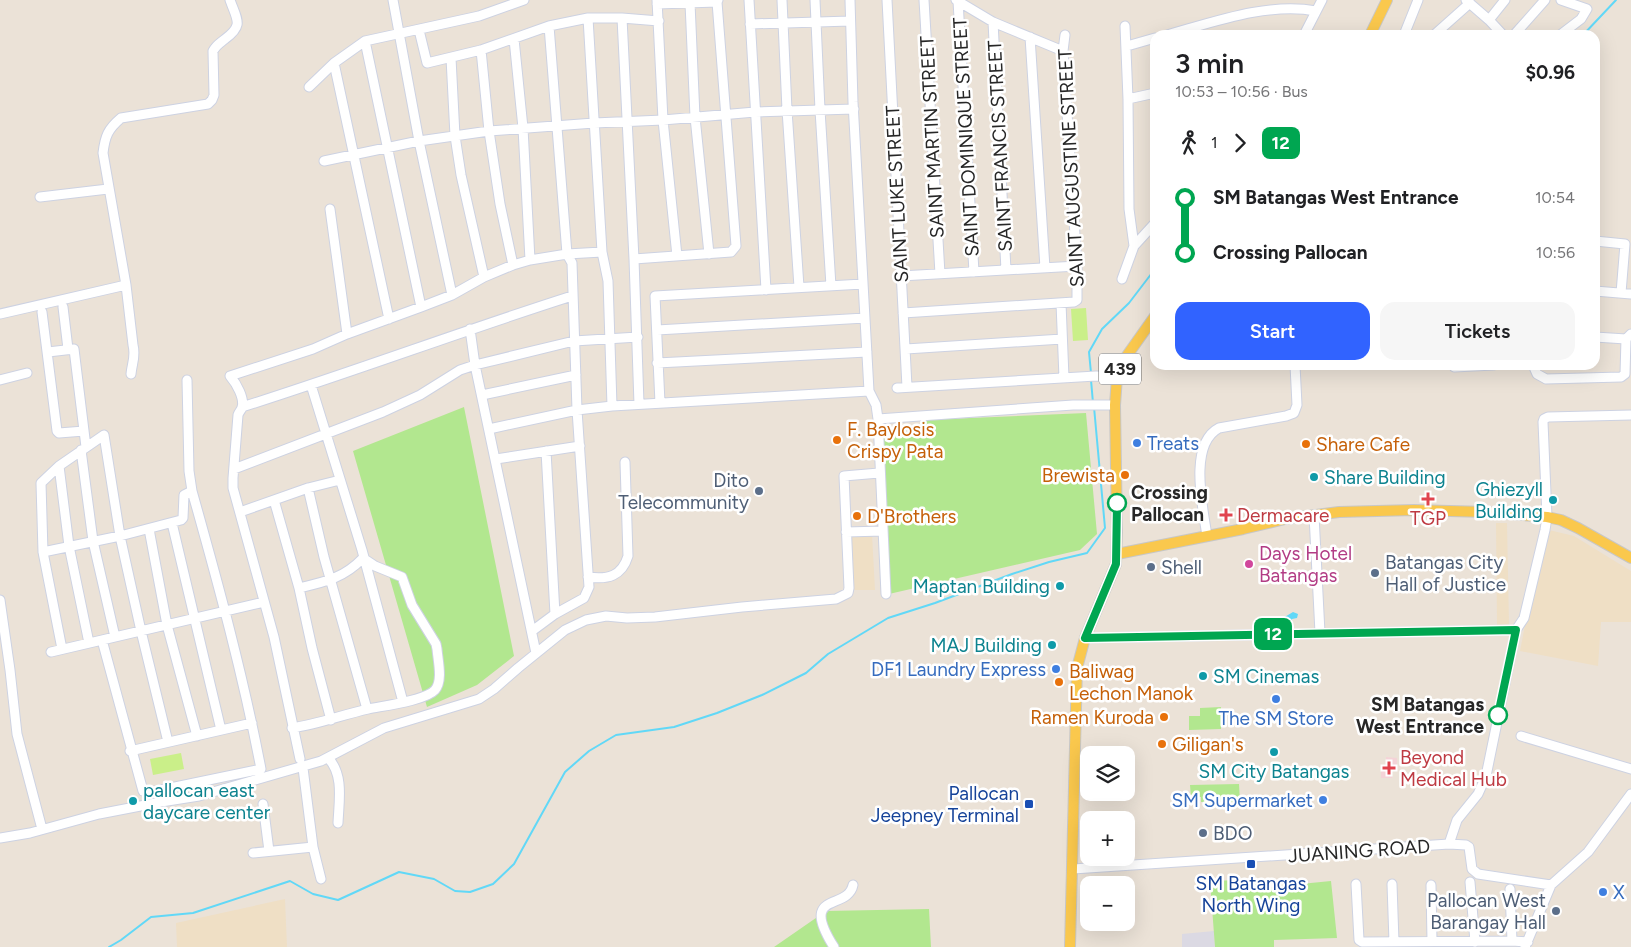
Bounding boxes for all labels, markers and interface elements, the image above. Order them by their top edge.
street label: SAINT DOMINIQUE STREET [948,16,984,257]
street label: SAINT MARTIN STREET [915,35,949,239]
street label: SAINT FRANCIS STREET [983,39,1017,252]
text: 3 min [1175,46,1244,80]
street label: SAINT AUGUSTINE STREET [1053,48,1089,288]
text: $0.96 [1525,61,1575,84]
text: 10:53 – 10:56 · Bus [1175,82,1308,101]
street label: SAINT LUKE STREET [881,104,913,283]
icon: walk [1175,129,1203,157]
icon: forward [1226,129,1254,157]
text: 12 [1272,132,1290,154]
text: 1 [1211,133,1218,152]
text: SM Batangas West Entrance [1213,186,1459,209]
text: 10:54 [1535,188,1575,207]
text: Crossing Pallocan [1213,241,1368,264]
text: 10:56 [1536,243,1575,262]
button: Start [1175,302,1370,360]
button: Tickets [1380,302,1575,360]
road number: 439 [1099,354,1141,384]
place label: F. Baylosis Crispy Pata [847,418,943,463]
place label: Treats [1147,432,1199,455]
place label: Share Cafe [1316,433,1410,456]
marker: F. Baylosis Crispy Pata [831,434,843,446]
marker: Treats [1131,437,1143,449]
marker: Share Cafe [1300,438,1312,450]
place label: Brewista [1042,464,1115,487]
place label: Share Building [1324,466,1446,489]
place label: Dito Telecommunity [618,469,749,514]
marker: Brewista [1119,469,1131,481]
marker: Share Building [1308,471,1320,483]
place label: Ghiezyll Building [1475,478,1543,523]
place label: Crossing Pallocan [1131,481,1208,526]
marker: Dito Telecommunity [753,485,765,497]
marker: Crossing Pallocan [1107,493,1127,513]
marker: TGP [1422,493,1434,505]
marker: Ghiezyll Building [1547,494,1559,506]
place label: Dermacare [1237,504,1330,527]
place label: D'Brothers [867,505,957,528]
place label: TGP [1410,507,1446,530]
marker: Dermacare [1219,508,1233,522]
marker: D'Brothers [851,510,863,522]
place label: Days Hotel Batangas [1259,542,1352,587]
place label: Batangas City Hall of Justice [1385,551,1506,596]
place label: Shell [1161,556,1202,579]
marker: Days Hotel Batangas [1243,558,1255,570]
marker: Shell [1145,561,1157,573]
marker: Batangas City Hall of Justice [1369,567,1381,579]
place label: Maptan Building [913,575,1050,598]
marker: Maptan Building [1054,580,1066,592]
line badge: 12 [1250,618,1296,650]
text: 12 [1264,623,1282,645]
place label: MAJ Building [930,634,1042,657]
marker: MAJ Building [1046,639,1058,651]
place label: DF1 Laundry Express [871,658,1046,681]
place label: Baliwag Lechon Manok [1069,660,1194,705]
marker: DF1 Laundry Express [1050,663,1062,675]
place label: SM Cinemas [1213,665,1319,688]
marker: SM Cinemas [1197,670,1209,682]
marker: Baliwag Lechon Manok [1053,676,1065,688]
marker: The SM Store [1270,693,1282,705]
place label: SM Batangas West Entrance [1356,693,1484,738]
marker: SM Batangas West Entrance [1488,705,1508,725]
place label: Ramen Kuroda [1030,706,1154,729]
place label: The SM Store [1218,707,1334,730]
marker: Ramen Kuroda [1158,711,1170,723]
place label: Giligan's [1172,733,1244,756]
marker: Giligan's [1156,738,1168,750]
map controls [1080,746,1135,931]
button: layers [1080,746,1135,801]
marker: SM City Batangas [1268,746,1280,758]
place label: Beyond Medical Hub [1400,746,1507,791]
place label: SM City Batangas [1199,760,1350,783]
marker: Beyond Medical Hub [1382,761,1396,775]
place label: pallocan east daycare center [143,779,271,824]
place label: Pallocan Jeepney Terminal [871,782,1019,827]
place label: SM Supermarket [1171,789,1313,812]
marker: SM Supermarket [1317,794,1329,806]
marker: pallocan east daycare center [127,795,139,807]
marker: Pallocan Jeepney Terminal [1023,798,1035,810]
button: + [1080,811,1135,866]
place label: BDO [1213,822,1252,845]
marker: BDO [1197,827,1209,839]
street label: JUANING ROAD [1287,835,1431,867]
marker: SM Batangas North Wing [1245,858,1257,870]
place label: SM Batangas North Wing [1196,872,1307,917]
button: − [1080,876,1135,931]
place label: X [1613,881,1625,904]
marker: X [1597,886,1609,898]
place label: Pallocan West Barangay Hall [1427,889,1546,934]
marker: Pallocan West Barangay Hall [1550,905,1562,917]

